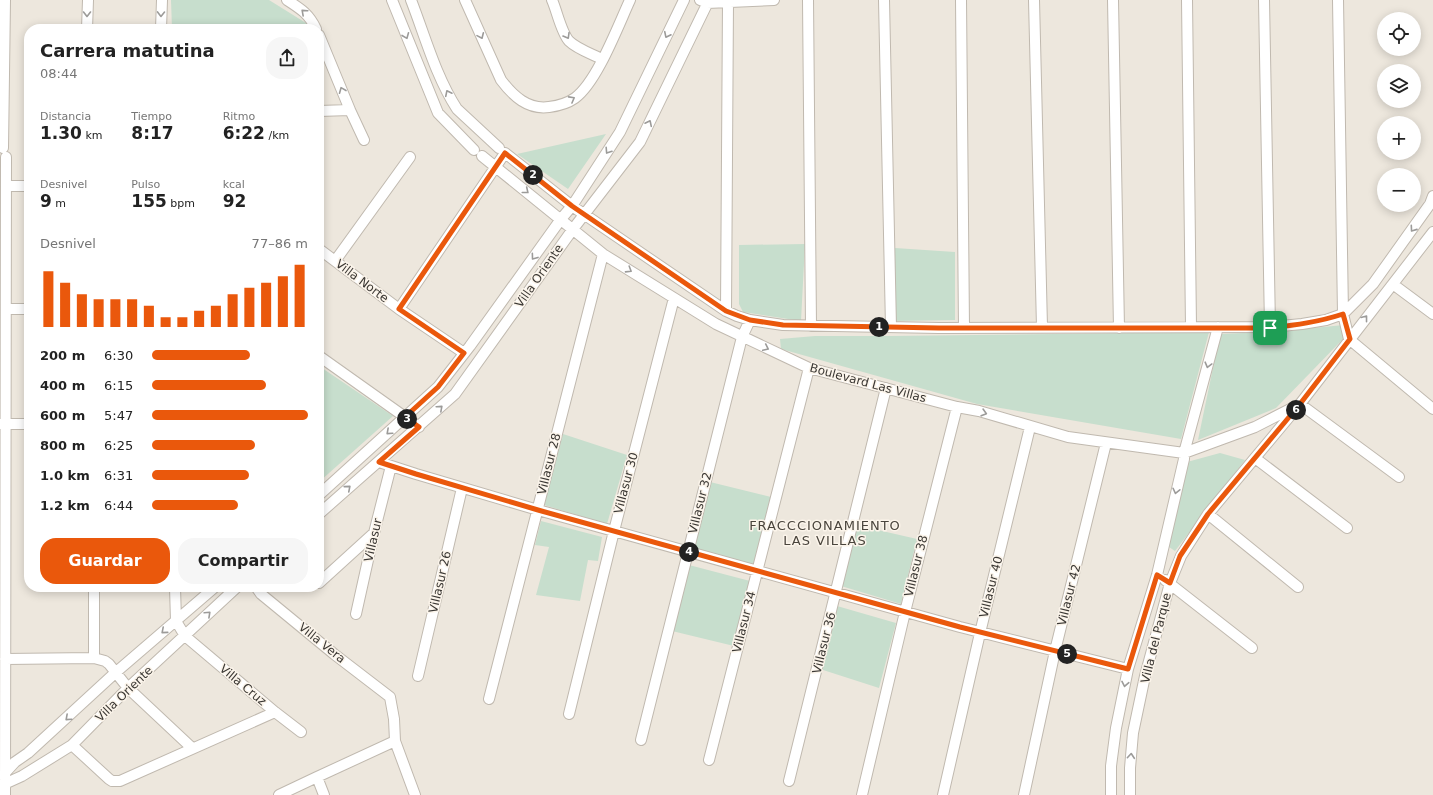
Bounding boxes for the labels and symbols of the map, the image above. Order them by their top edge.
one-way arrow [301,9,309,17]
one-way arrow [83,11,92,18]
one-way arrow [157,11,166,18]
one-way arrow [476,31,484,39]
one-way arrow [664,31,672,38]
one-way arrow [562,32,569,39]
one-way arrow [402,33,410,40]
one-way arrow [338,86,346,93]
one-way arrow [445,90,453,97]
one-way arrow [568,97,575,104]
one-way arrow [644,120,652,128]
one-way arrow [605,147,613,154]
pin: 2 [523,165,543,185]
one-way arrow [521,186,528,193]
one-way arrow [1410,225,1418,232]
street label: Villa Oriente [512,242,566,310]
one-way arrow [532,253,539,260]
street label: Villa Norte [333,257,391,305]
one-way arrow [625,265,632,272]
pin [1253,311,1287,345]
one-way arrow [1361,316,1368,323]
pin: 1 [869,317,889,337]
one-way arrow [762,343,769,351]
street label: Boulevard Las Villas [808,361,928,405]
one-way arrow [1204,361,1213,368]
pin: 6 [1286,400,1306,420]
one-way arrow [435,406,442,413]
one-way arrow [980,408,987,417]
pin: 3 [397,409,417,429]
one-way arrow [386,428,394,435]
street label: Villasur 28 [535,432,563,496]
street label: Villasur 30 [611,451,641,515]
street label: Villasur 32 [686,471,714,535]
one-way arrow [344,486,351,493]
one-way arrow [1173,488,1181,494]
street label: Villasur [361,517,385,563]
district label: FRACCCIONAMIENTO LAS VILLAS [749,518,901,548]
street label: Villasur 38 [902,534,930,598]
pin: 4 [679,542,699,562]
street label: Villasur 26 [426,550,454,614]
street label: Villasur 40 [977,555,1005,619]
street label: Villasur 42 [1055,563,1083,627]
street label: Villasur 34 [730,590,758,654]
street label: Villa del Parque [1138,591,1174,685]
one-way arrow [203,611,211,619]
street label: Villasur 36 [810,611,838,675]
street label: Villa Vera [296,620,348,666]
one-way arrow [162,626,169,633]
pin: 5 [1057,644,1077,664]
street label: Villa Cruz [217,662,269,708]
street label: Villa Oriente [93,663,155,725]
one-way arrow [1121,681,1129,687]
one-way arrow [65,713,73,720]
one-way arrow [1126,753,1135,759]

